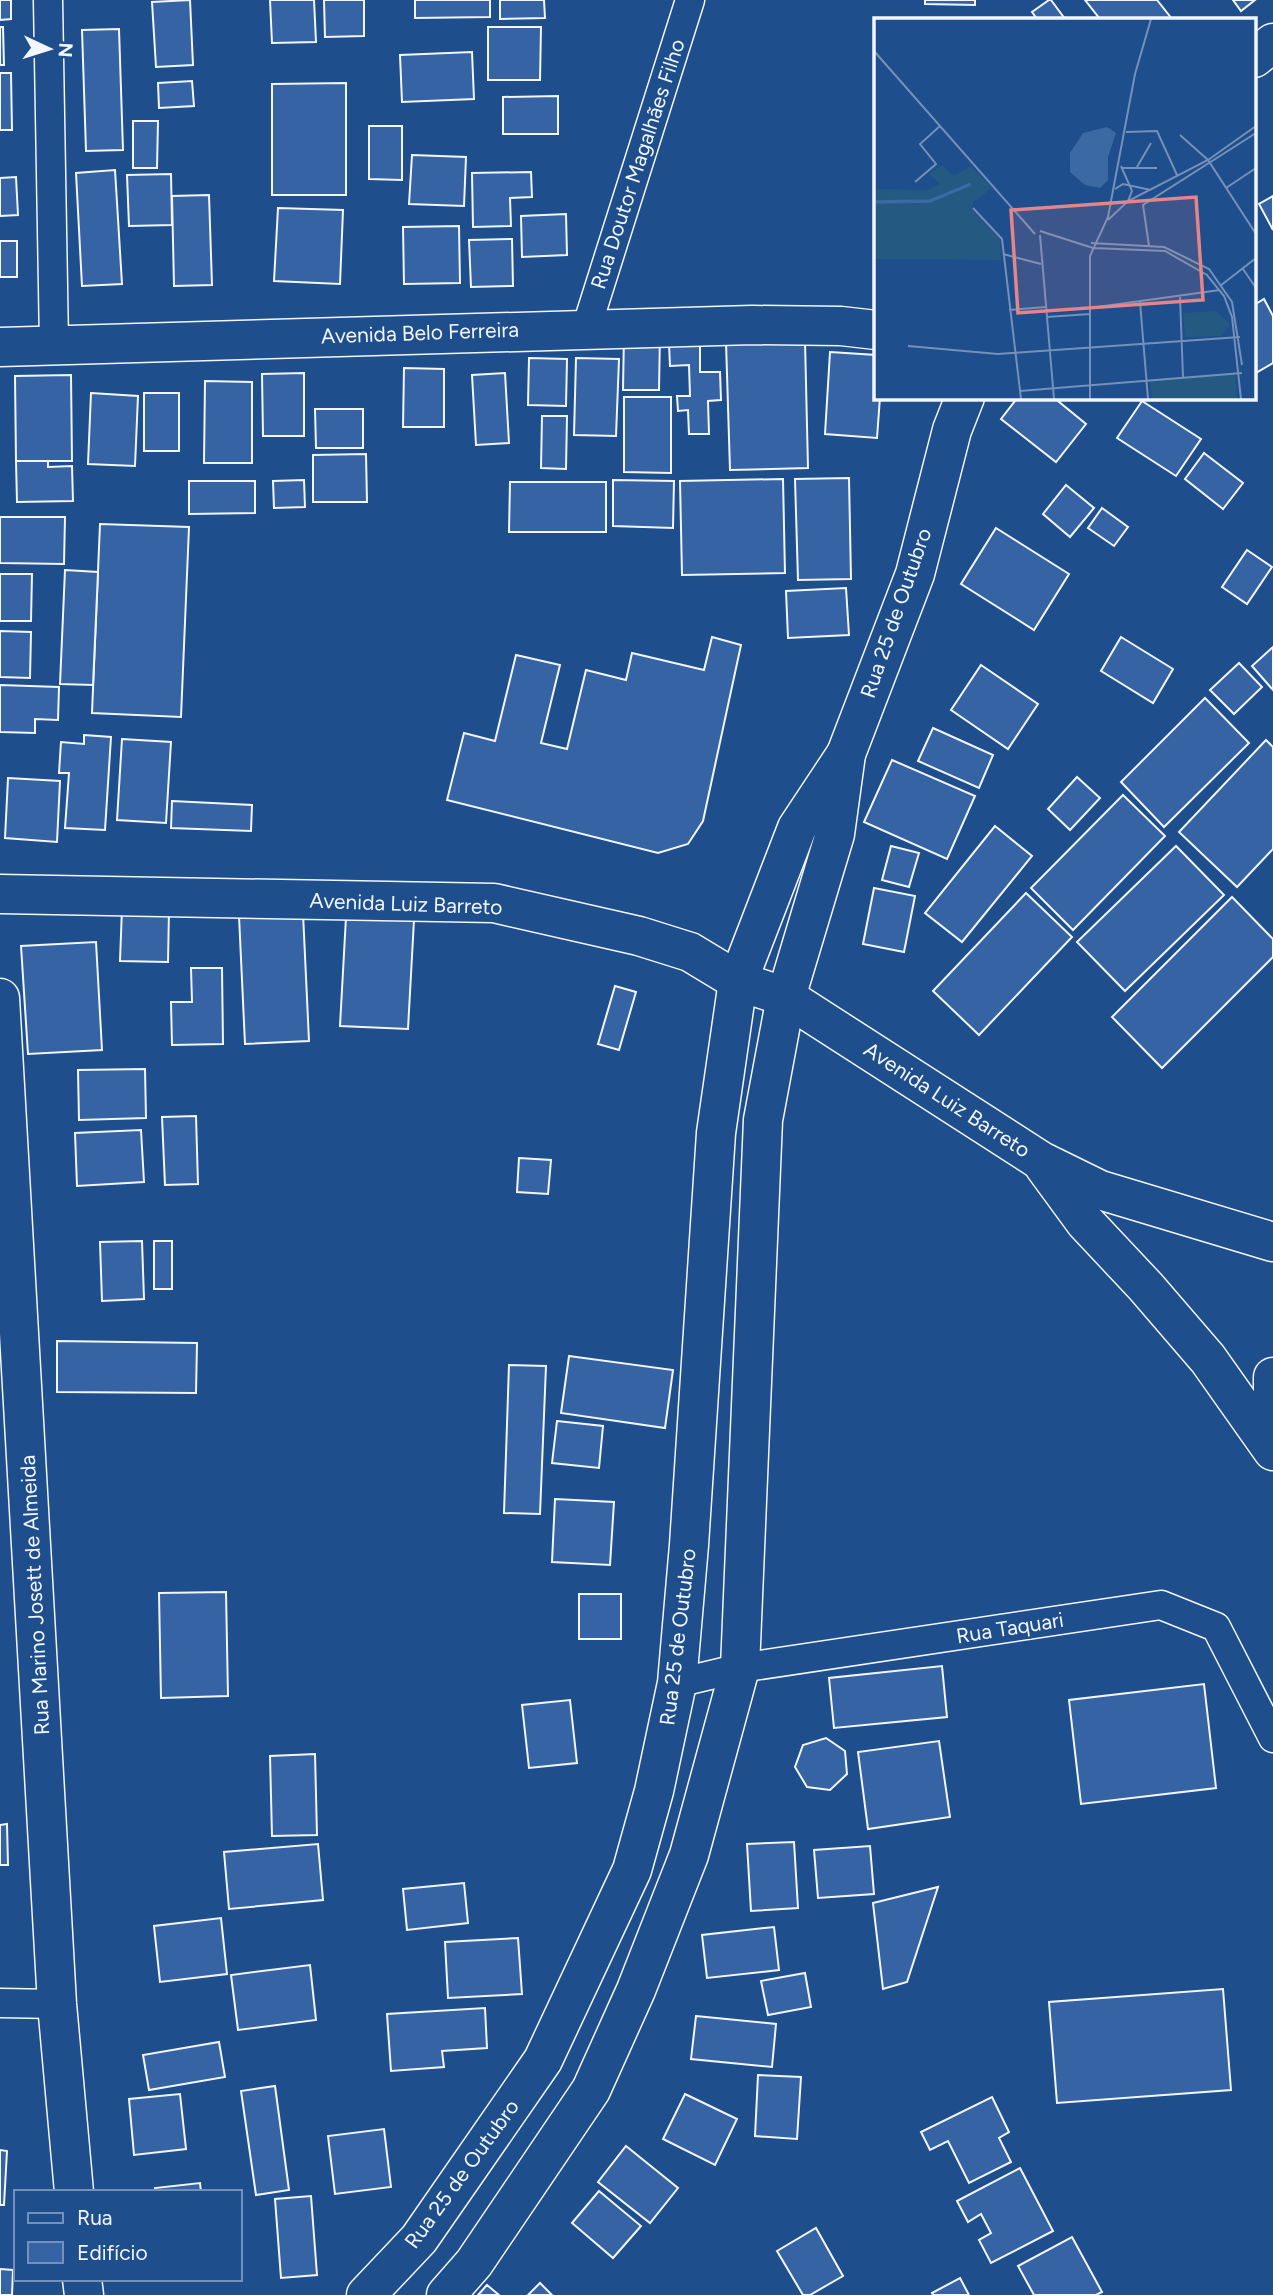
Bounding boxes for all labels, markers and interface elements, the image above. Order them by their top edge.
north arrow [14,14,84,84]
inset map [874,18,1256,399]
street label: Rua Doutor Magalhães Filho [585,36,690,292]
text: N [53,42,77,58]
street label: Avenida Belo Ferreira [320,317,519,348]
street label: Rua 25 de Outubro [855,525,936,701]
street label: Avenida Luiz Barreto [309,888,503,919]
street label: Avenida Luiz Barreto [859,1036,1035,1163]
street label: Rua Marino Josett de Almeida [15,1454,54,1736]
street label: Rua 25 de Outubro [654,1547,701,1727]
street label: Rua Taquari [954,1607,1065,1648]
street label: Rua 25 de Outubro [399,2094,524,2253]
legend [14,2190,242,2281]
text: Rua [77,2205,113,2230]
text: Edifício [77,2240,148,2265]

